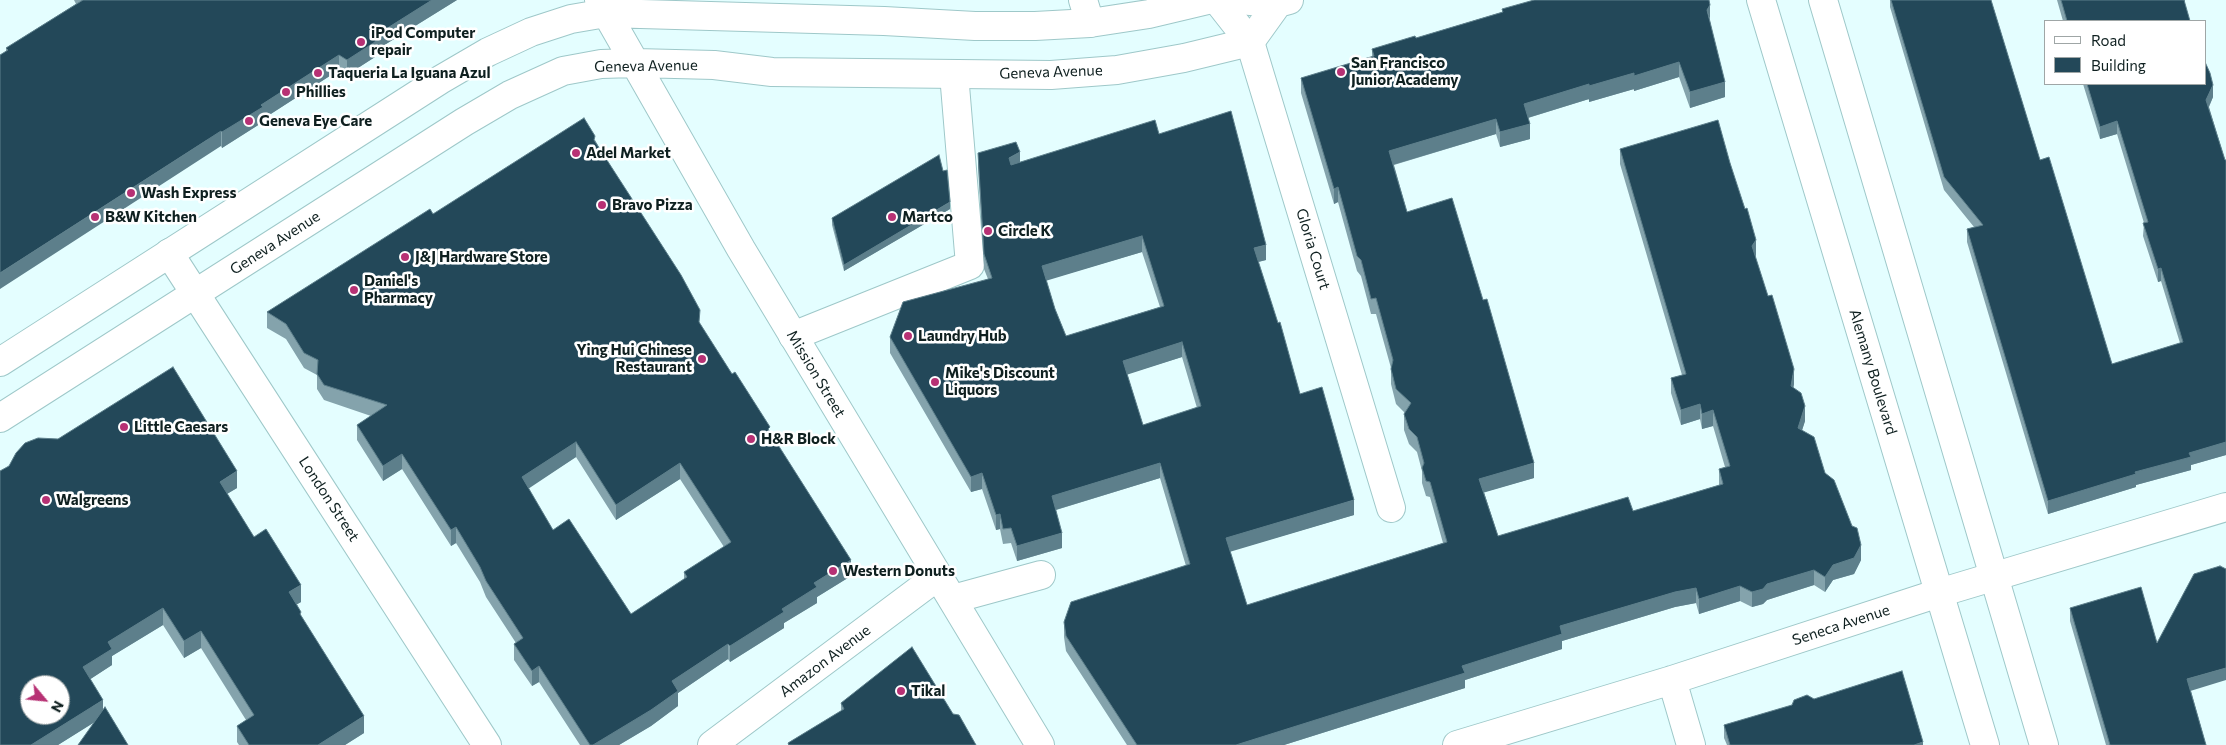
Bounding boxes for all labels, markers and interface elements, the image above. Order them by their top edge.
legend [2044,20,2206,85]
place label: iPod Computer repair [371,24,475,59]
text: Road [2091,31,2126,49]
marker: iPod Computer repair [355,36,367,48]
place label: San Francisco Junior Academy [1351,54,1459,89]
street label: Geneva Avenue [594,56,698,76]
text: Building [2091,56,2146,74]
street label: Geneva Avenue [999,61,1103,83]
place label: Taqueria La Iguana Azul [328,64,490,82]
marker: San Francisco Junior Academy [1335,66,1347,78]
marker: Taqueria La Iguana Azul [312,67,324,79]
place label: Phillies [296,83,346,101]
marker: Phillies [280,86,292,98]
place label: Geneva Eye Care [259,112,372,130]
marker: Geneva Eye Care [243,115,255,127]
place label: Adel Market [586,144,671,162]
marker: Adel Market [570,147,582,159]
place label: Wash Express [141,184,236,202]
marker: Wash Express [125,187,137,199]
place label: Bravo Pizza [612,196,693,214]
marker: Bravo Pizza [596,199,608,211]
street label: Gloria Court [1292,206,1334,292]
street label: Geneva Avenue [227,207,323,279]
place label: B&W Kitchen [105,208,197,226]
place label: Martco [902,208,953,226]
marker: B&W Kitchen [89,211,101,223]
marker: Martco [886,211,898,223]
place label: Circle K [998,222,1051,240]
marker: Circle K [982,225,994,237]
place label: J&J Hardware Store [415,248,548,266]
marker: J&J Hardware Store [399,251,411,263]
place label: Daniel's Pharmacy [364,272,433,307]
marker: Daniel's Pharmacy [348,284,360,296]
street label: Alemany Boulevard [1845,307,1901,437]
street label: Mission Street [783,327,849,421]
place label: Laundry Hub [918,327,1007,345]
marker: Laundry Hub [902,330,914,342]
place label: Ying Hui Chinese Restaurant [576,341,692,376]
marker: Ying Hui Chinese Restaurant [696,353,708,365]
place label: Mike's Discount Liquors [945,364,1055,399]
marker: Mike's Discount Liquors [929,376,941,388]
place label: Little Caesars [134,418,228,436]
marker: Little Caesars [118,421,130,433]
place label: H&R Block [761,430,836,448]
marker: H&R Block [745,433,757,445]
street label: London Street [295,453,363,545]
place label: Walgreens [56,491,129,509]
marker: Walgreens [40,494,52,506]
place label: Western Donuts [843,562,955,580]
marker: Western Donuts [827,565,839,577]
street label: Seneca Avenue [1790,601,1892,649]
street label: Amazon Avenue [776,621,874,701]
north arrow [20,675,70,725]
place label: Tikal [911,682,945,700]
marker: Tikal [895,685,907,697]
text: N [48,698,68,715]

